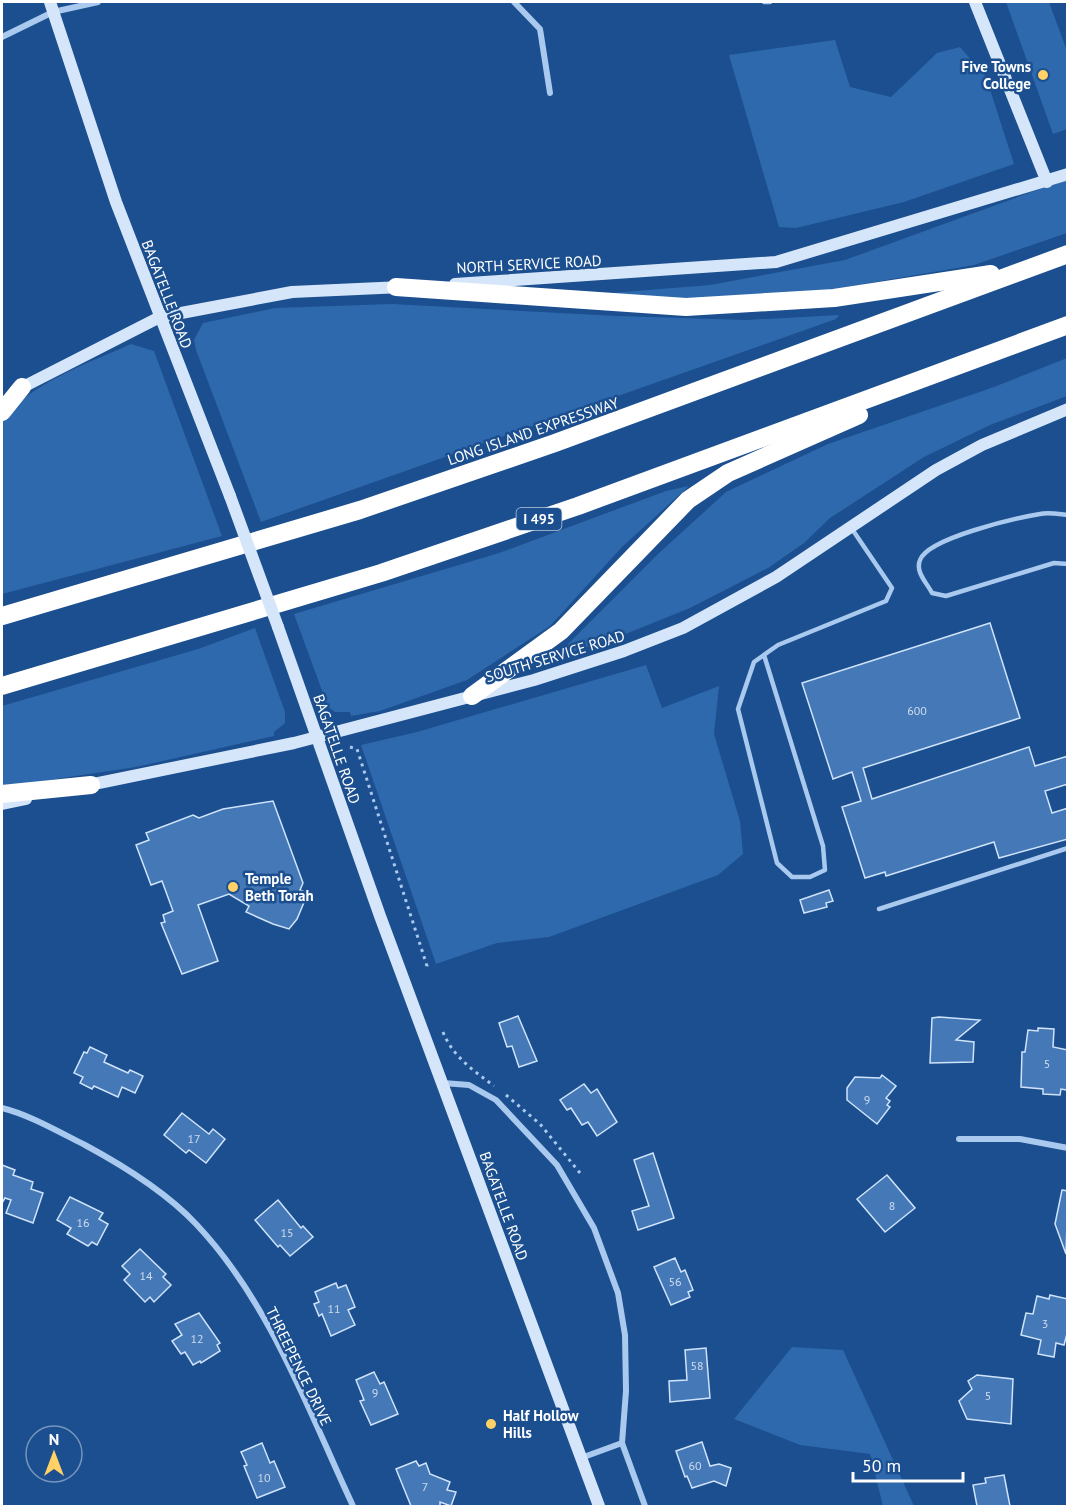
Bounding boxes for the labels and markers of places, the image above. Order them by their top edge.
place label: Five Towns College [962,57,1031,93]
marker: Five Towns College [1036,68,1050,82]
place label: Temple Beth Torah [245,869,314,905]
marker: Temple Beth Torah [226,880,240,894]
place label: Half Hollow Hills [503,1406,579,1442]
marker: Half Hollow Hills [484,1417,498,1431]

